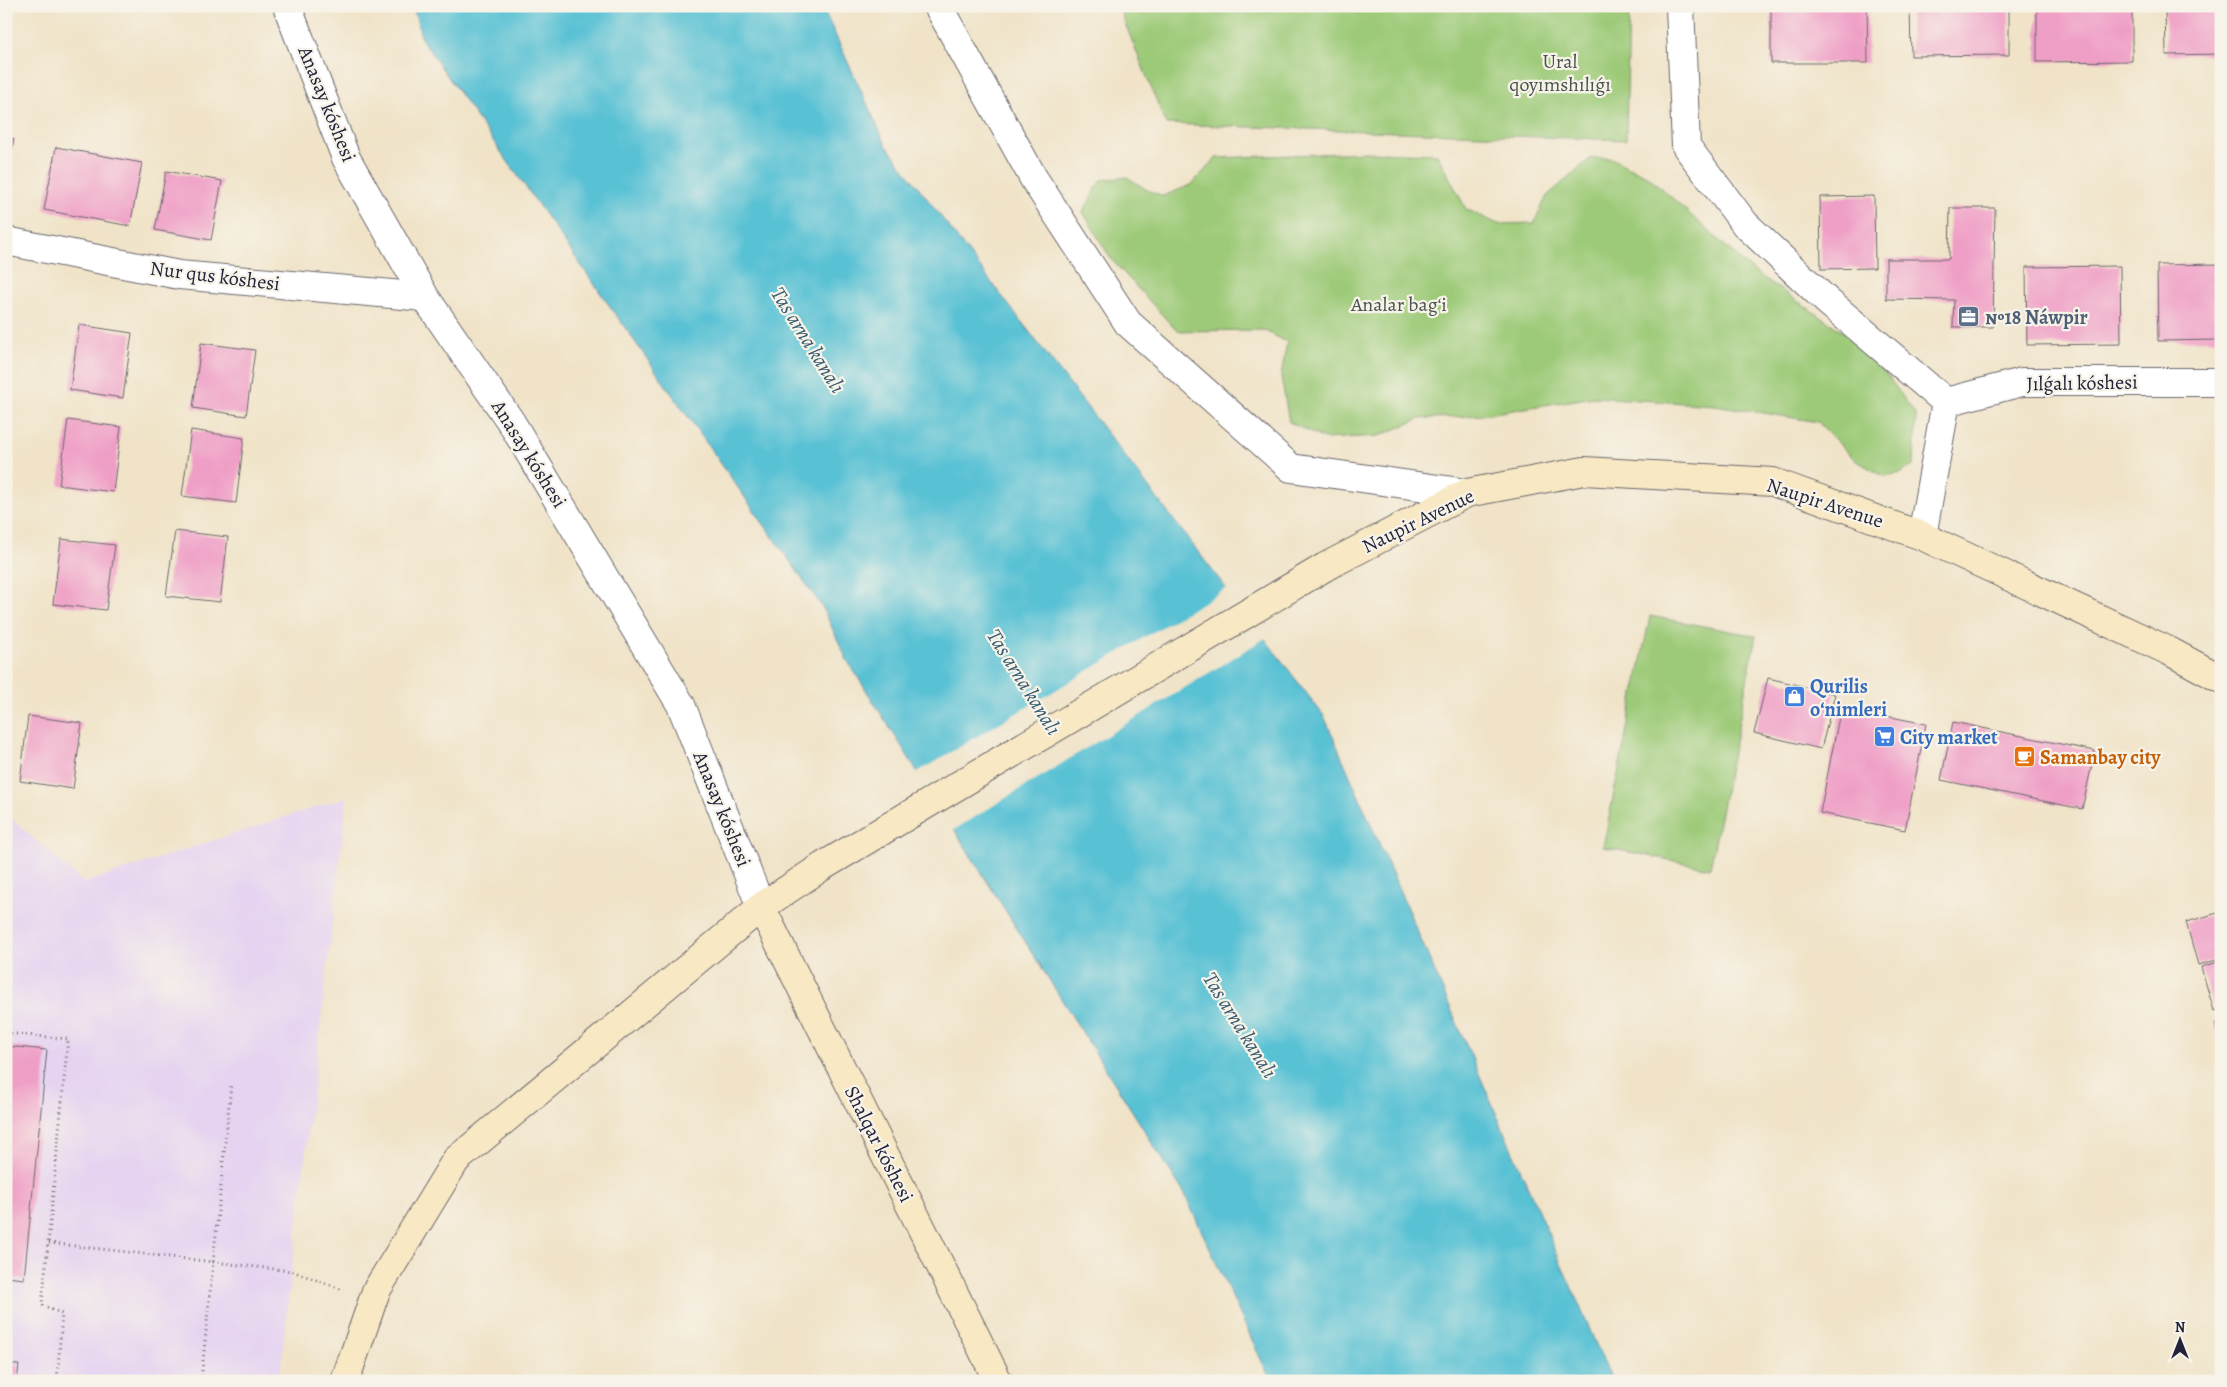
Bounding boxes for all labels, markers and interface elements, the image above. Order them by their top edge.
street label: Anasay kóshesi [291,41,362,166]
park label: Ural qoyımshılıǵı [1509,48,1611,98]
street label: Nur qus kóshesi [148,255,282,297]
water label: Tas arna kanalı [764,282,852,398]
park label: Analar bagʻi [1350,291,1447,318]
place label: №18 Náwpir [1985,304,2088,331]
office icon: №18 Náwpir [1957,305,1981,329]
street label: Jılǵalı kóshesi [2026,369,2138,397]
street label: Anasay kóshesi [485,394,573,513]
street label: Naupir Avenue [1763,471,1887,535]
street label: Naupir Avenue [1357,482,1479,560]
water label: Tas arna kanalı [980,624,1068,740]
place label: Qurilis oʻnimleri [1810,673,1887,723]
shop icon: Qurilis oʻnimleri [1782,685,1806,709]
place label: City market [1900,724,1998,751]
supermarket icon: City market [1872,725,1896,749]
place label: Samanbay city [2040,744,2161,771]
cafe icon: Samanbay city [2012,745,2036,769]
street label: Anasay kóshesi [686,746,757,871]
water label: Tas arna kanalı [1196,967,1284,1083]
street label: Shalqar kóshesi [838,1081,920,1207]
north arrow [2154,1314,2204,1364]
text: N [2175,1318,2185,1337]

